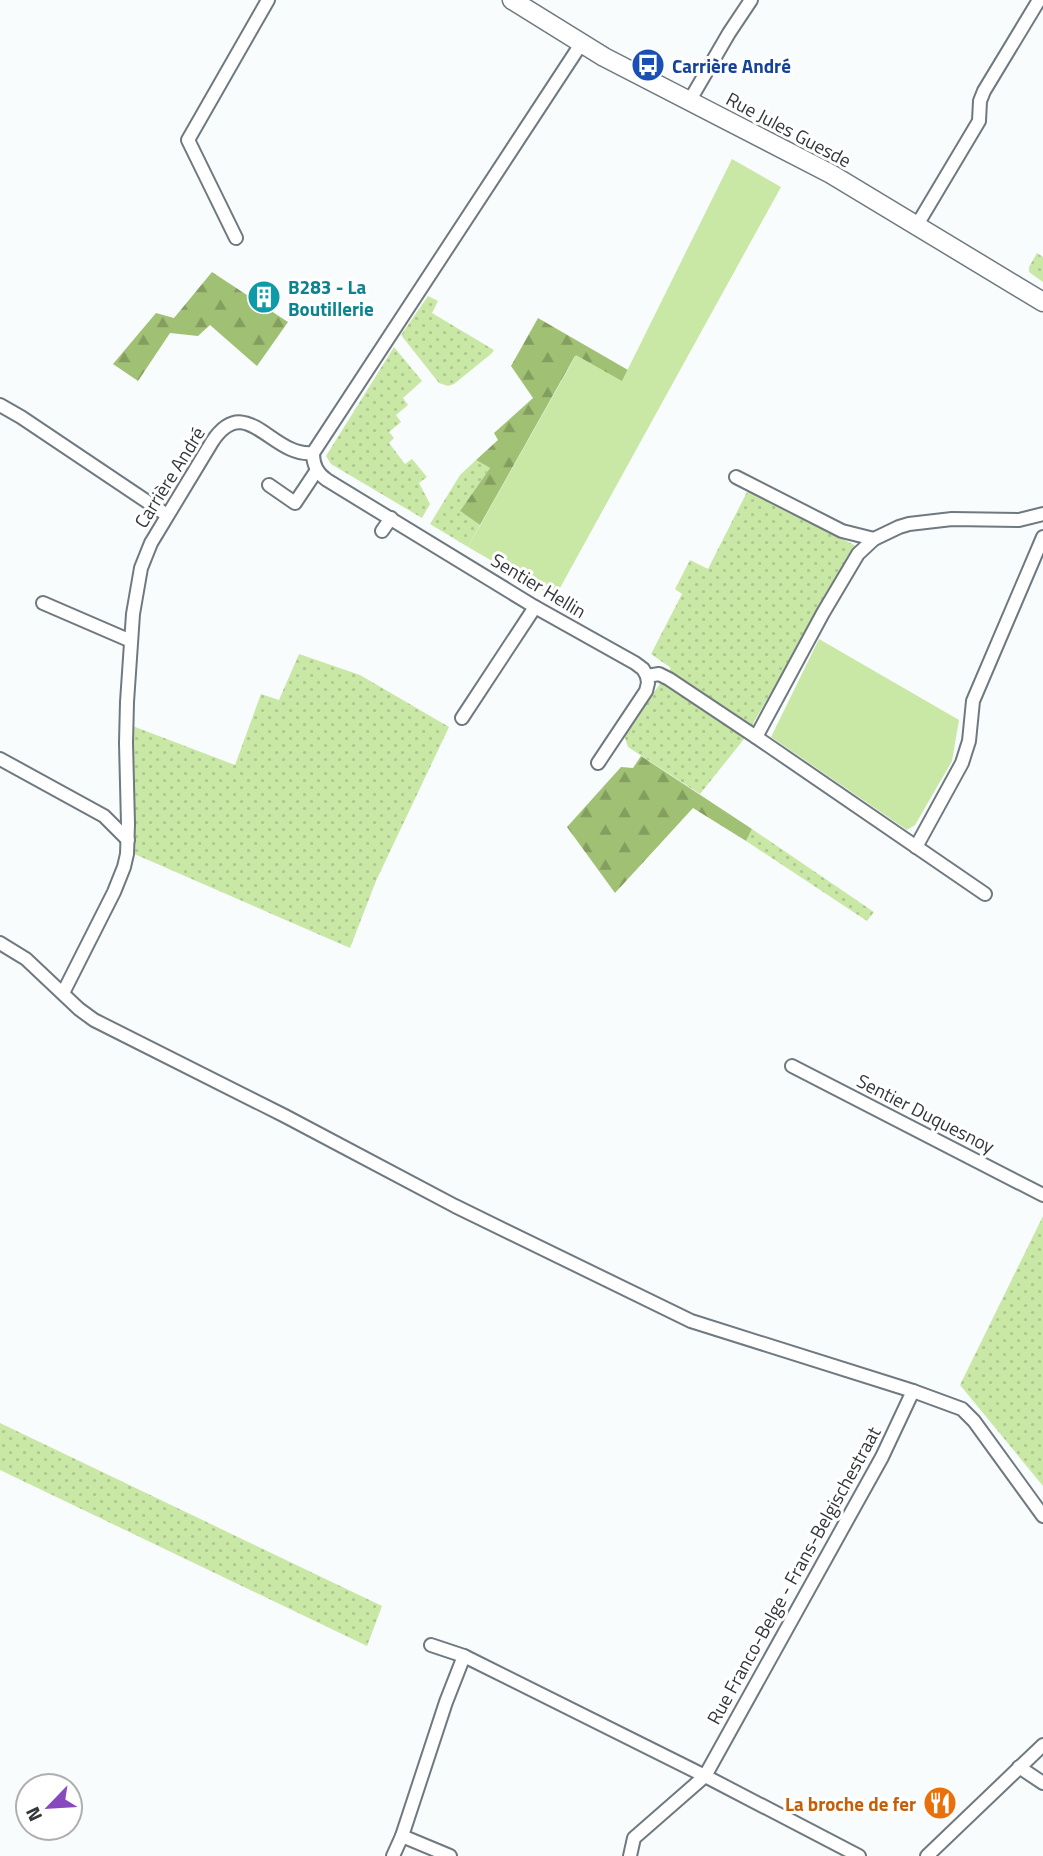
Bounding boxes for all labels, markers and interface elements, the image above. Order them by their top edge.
bus stop icon: Carrière André [629,46,667,84]
place label: Carrière André [672,51,791,80]
street label: Rue Jules Guesde [721,84,857,174]
place label: B283 - La Boutillerie [288,272,374,323]
building icon: B283 - La Boutillerie [245,278,283,316]
street label: Carrière André [126,421,212,533]
street label: Sentier Hellin [486,545,592,625]
street label: Sentier Duquesnoy [852,1066,1000,1160]
street label: Rue Franco-Belge - Frans-Belgischestraat [699,1420,887,1729]
north arrow [14,1772,84,1842]
restaurant icon: La broche de fer [921,1784,959,1822]
place label: La broche de fer [785,1789,916,1818]
text: N [17,1802,49,1826]

